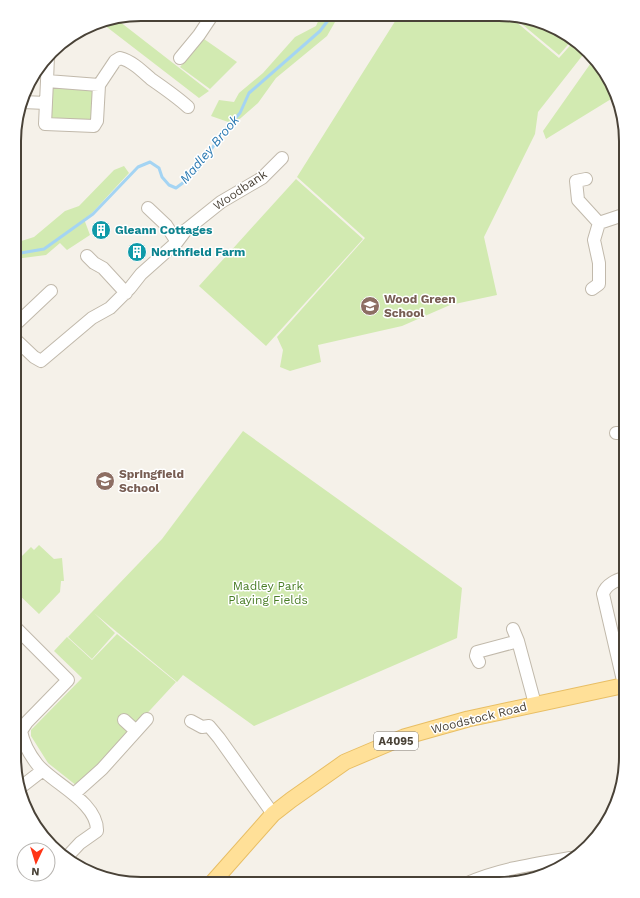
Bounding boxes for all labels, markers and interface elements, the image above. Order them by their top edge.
water label: Madley Brook [177,112,243,186]
street label: Woodbank [211,167,270,213]
building icon: Gleann Cottages [90,219,112,241]
place label: Gleann Cottages [115,223,213,237]
building icon: Northfield Farm [126,241,148,263]
place label: Northfield Farm [151,245,245,259]
place label: Wood Green School [384,292,456,320]
school or university icon: Wood Green School [359,295,381,317]
place label: Springfield School [119,467,184,495]
school or university icon: Springfield School [94,470,116,492]
park label: Madley Park Playing Fields [228,579,308,607]
street label: Woodstock Road [430,699,528,737]
road number: A4095 [374,732,418,750]
north arrow [16,842,56,882]
text: N [31,865,40,878]

